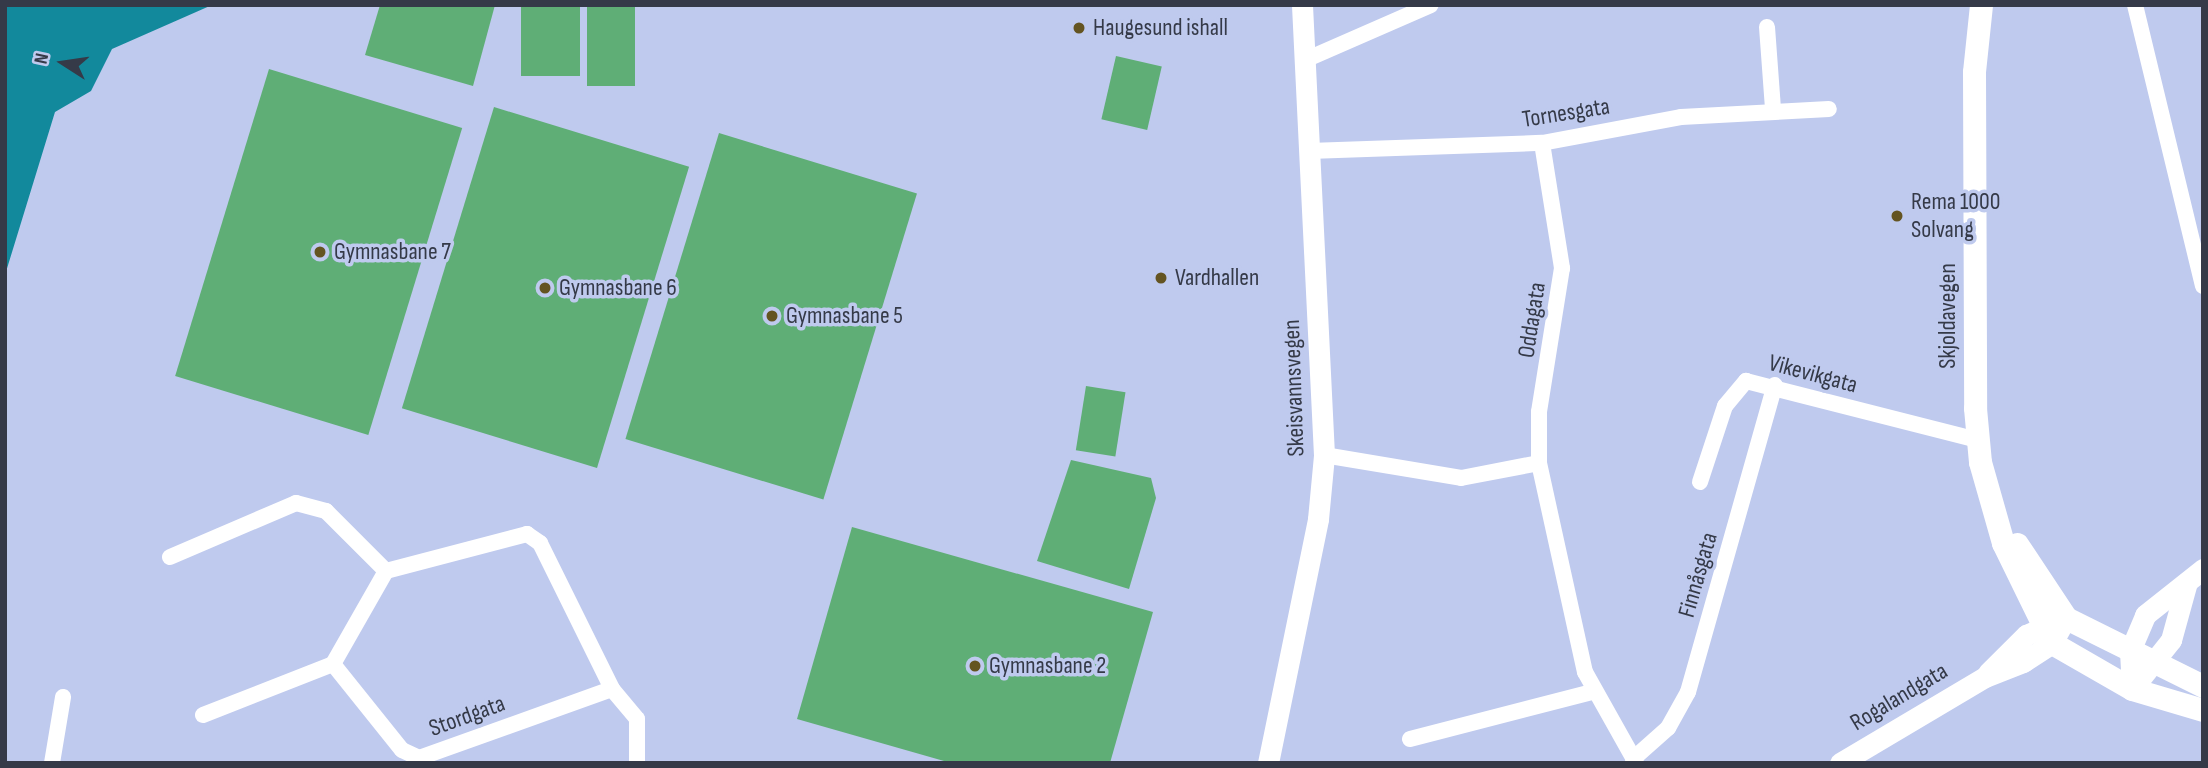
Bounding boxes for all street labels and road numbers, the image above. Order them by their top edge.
street label: Tornesgata [1520,92,1612,134]
street label: Skjoldavegen [1934,263,1962,369]
street label: Oddagata [1512,280,1552,360]
street label: Skeisvannsvegen [1277,319,1311,457]
street label: Vikevikgata [1765,348,1861,400]
street label: Finnåsgata [1672,529,1724,621]
street label: Rogalandgata [1845,657,1953,737]
street label: Stordgata [425,689,509,743]

